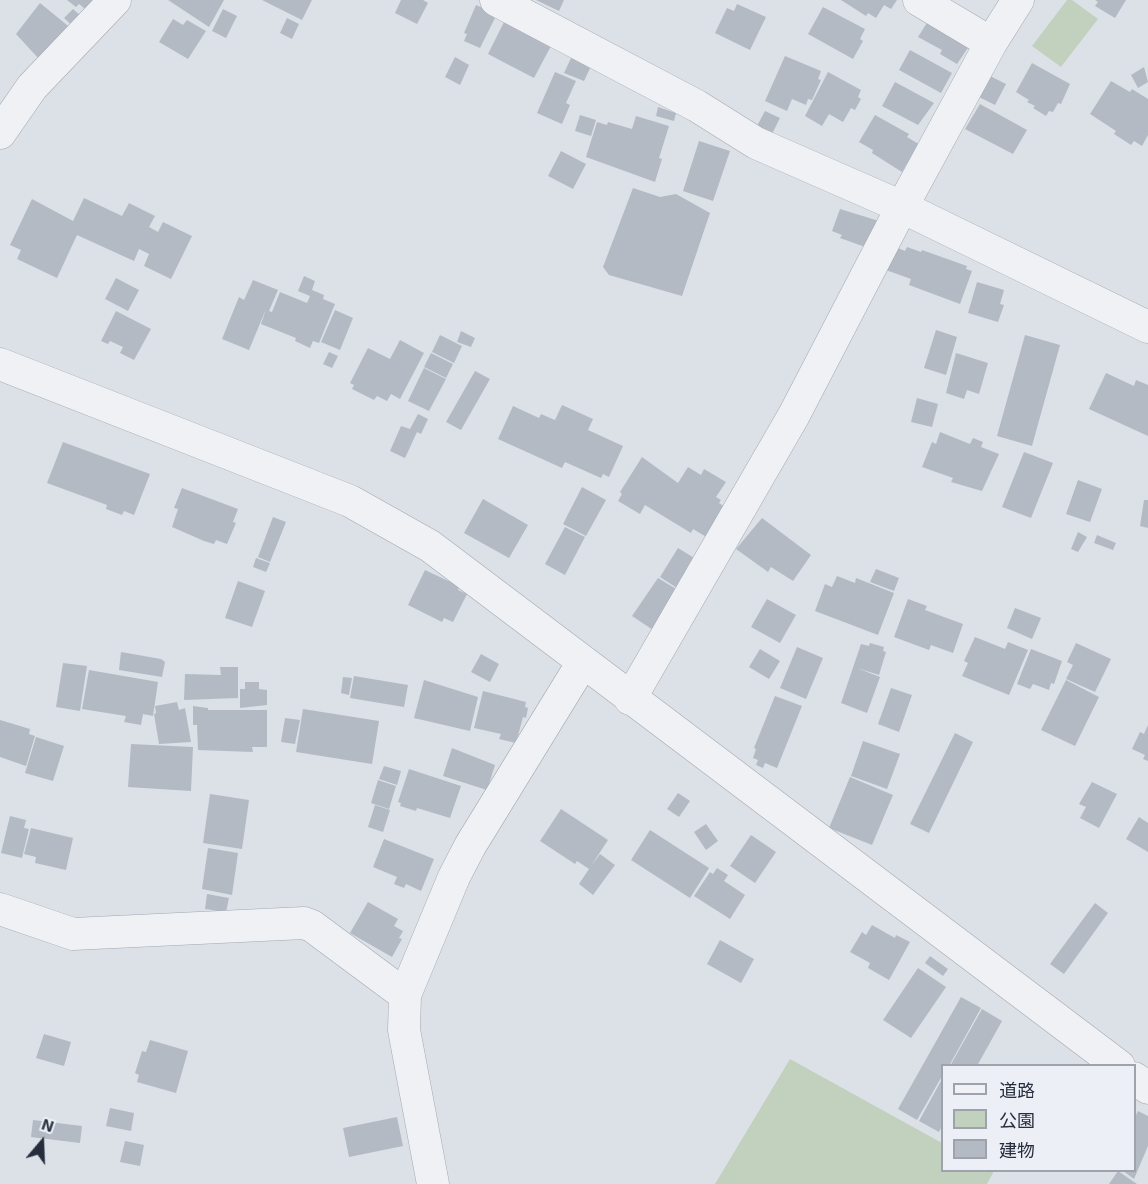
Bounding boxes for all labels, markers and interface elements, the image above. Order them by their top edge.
legend [941,1064,1136,1172]
text: 道路 [999,1079,1035,1101]
text: 公園 [999,1109,1035,1131]
north arrow [12,1112,72,1172]
text: N [39,1114,57,1135]
text: 建物 [999,1139,1035,1161]

